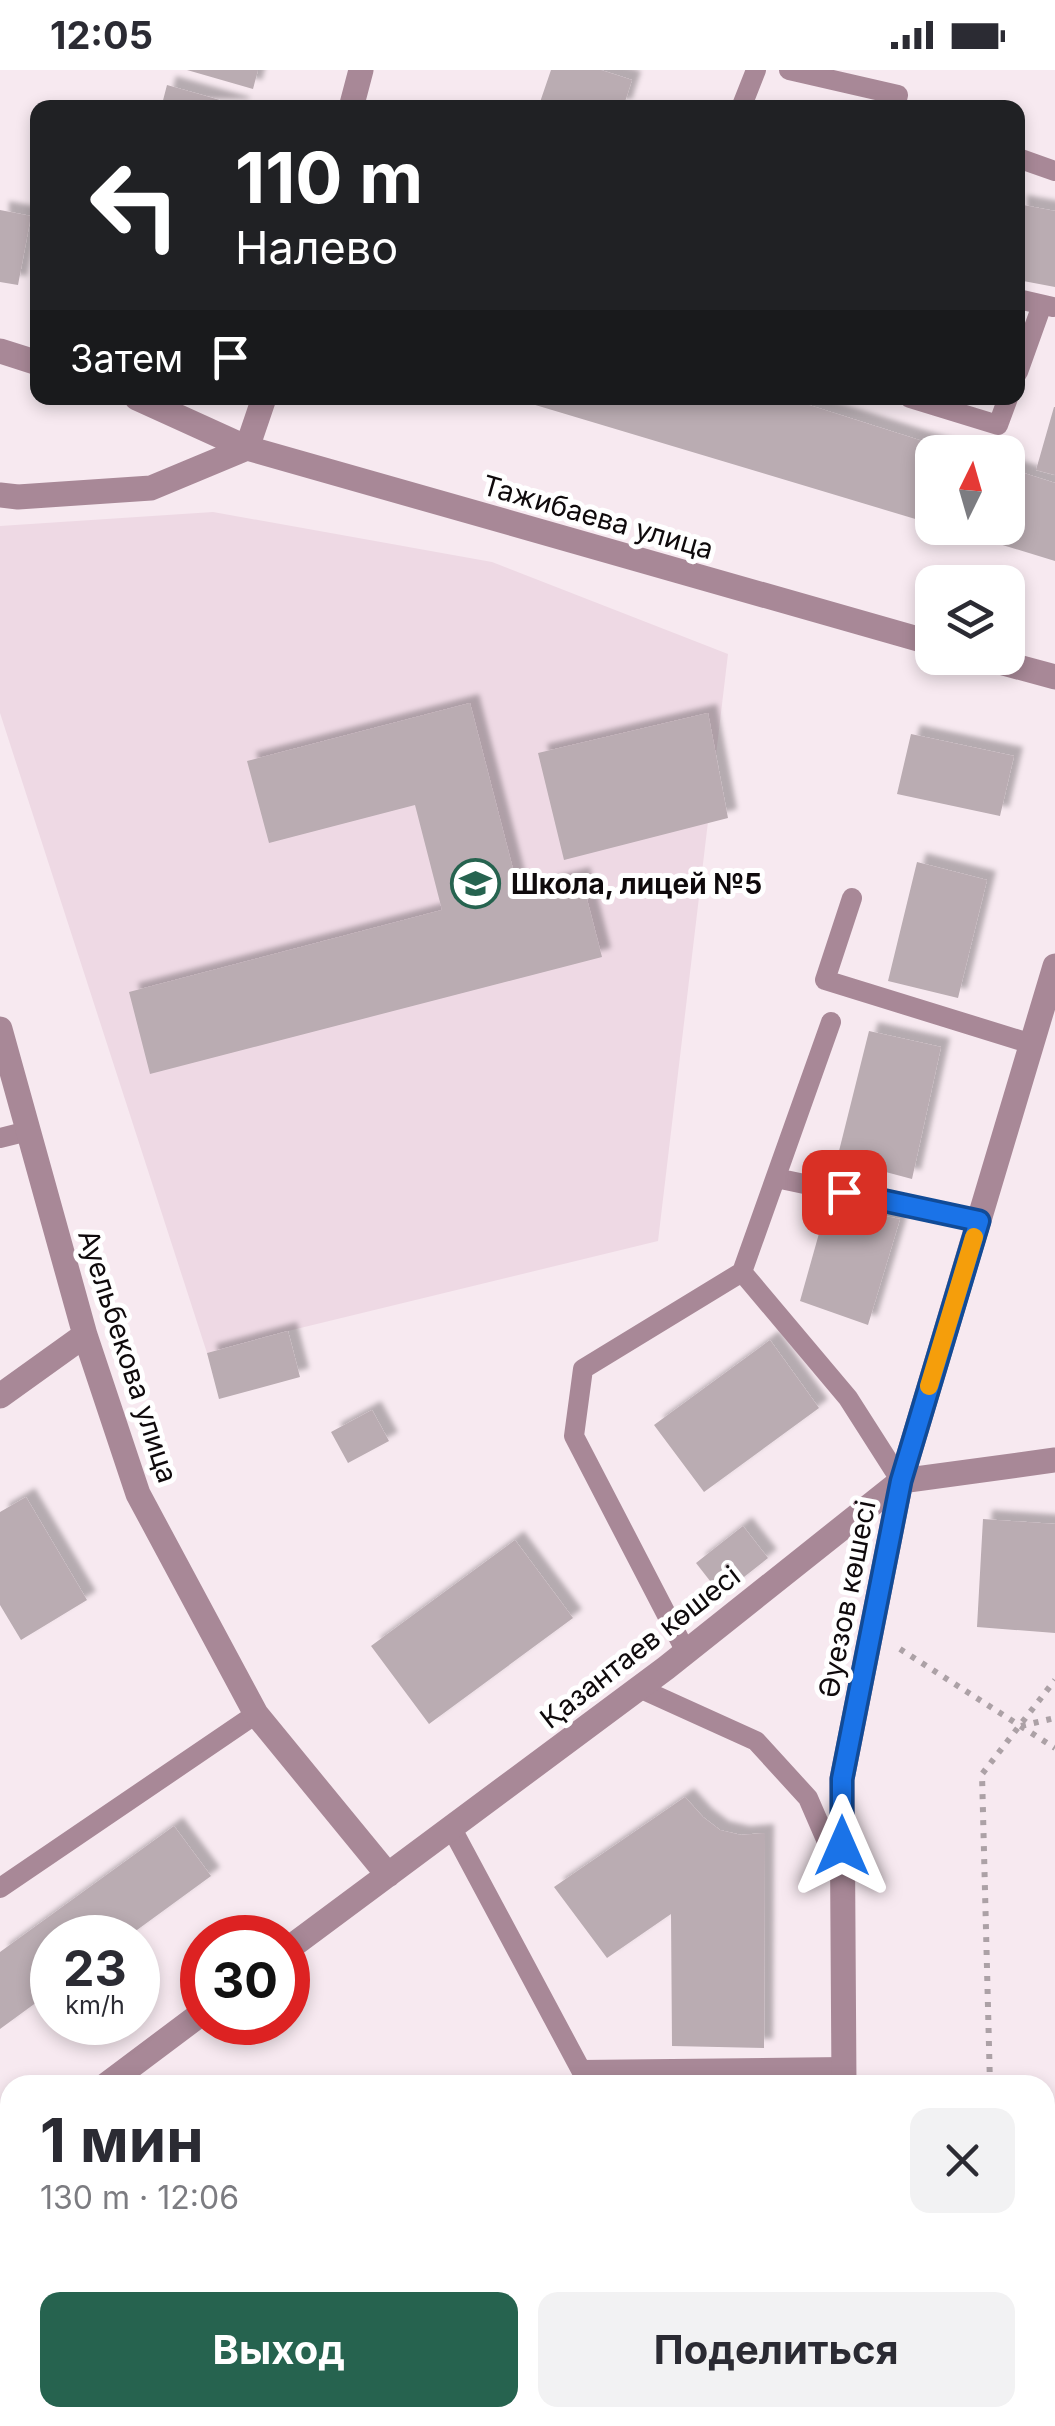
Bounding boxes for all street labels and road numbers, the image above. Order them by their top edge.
street label: Тажибаева улица [479,468,717,566]
street label: Ауельбекова улица [71,1225,185,1487]
street label: Әуезов көшесі [811,1498,883,1700]
street label: Қазантаев көшесі [533,1559,747,1735]

